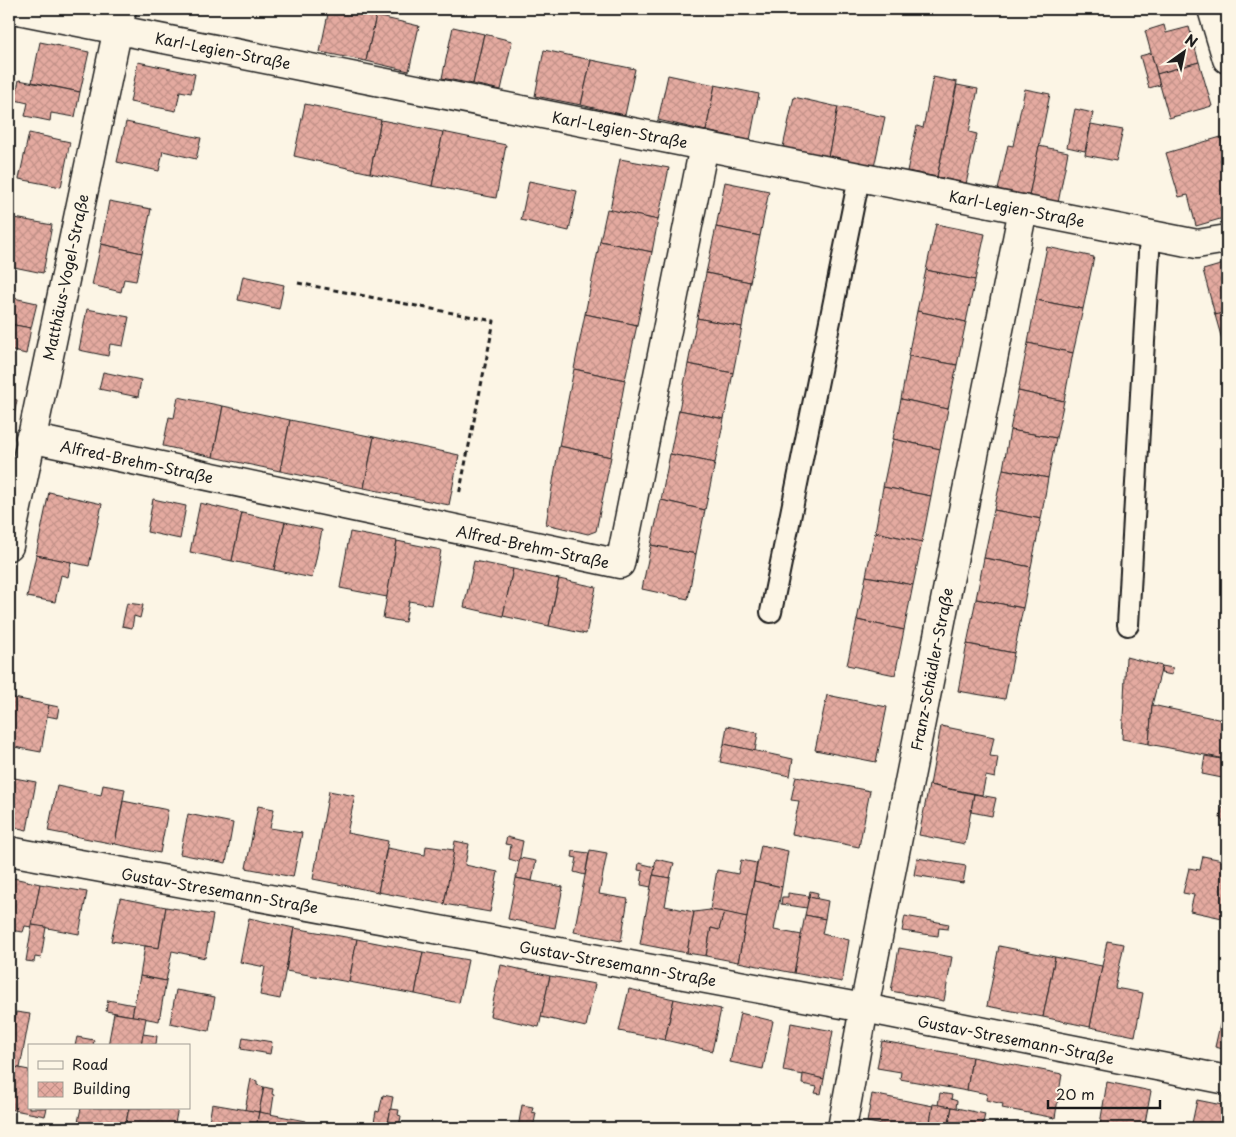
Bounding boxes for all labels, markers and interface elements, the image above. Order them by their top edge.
street label: Karl-Legien-Straße [153,26,293,74]
north arrow [1158,28,1208,78]
text: N [1181,29,1202,53]
street label: Karl-Legien-Straße [550,105,690,153]
street label: Karl-Legien-Straße [947,184,1087,232]
street label: Matthäus-Vogel-Straße [36,192,94,362]
street label: Alfred-Brehm-Straße [58,434,216,488]
street label: Alfred-Brehm-Straße [454,519,612,573]
street label: Franz-Schädler-Straße [904,585,958,752]
street label: Gustav-Stresemann-Straße [120,861,320,919]
street label: Gustav-Stresemann-Straße [518,934,718,992]
street label: Gustav-Stresemann-Straße [916,1009,1116,1069]
legend [28,1044,190,1110]
text: Road [72,1052,108,1075]
text: Building [72,1076,131,1099]
scale bar [1048,1077,1161,1109]
text: 20 m [1056,1082,1095,1105]

